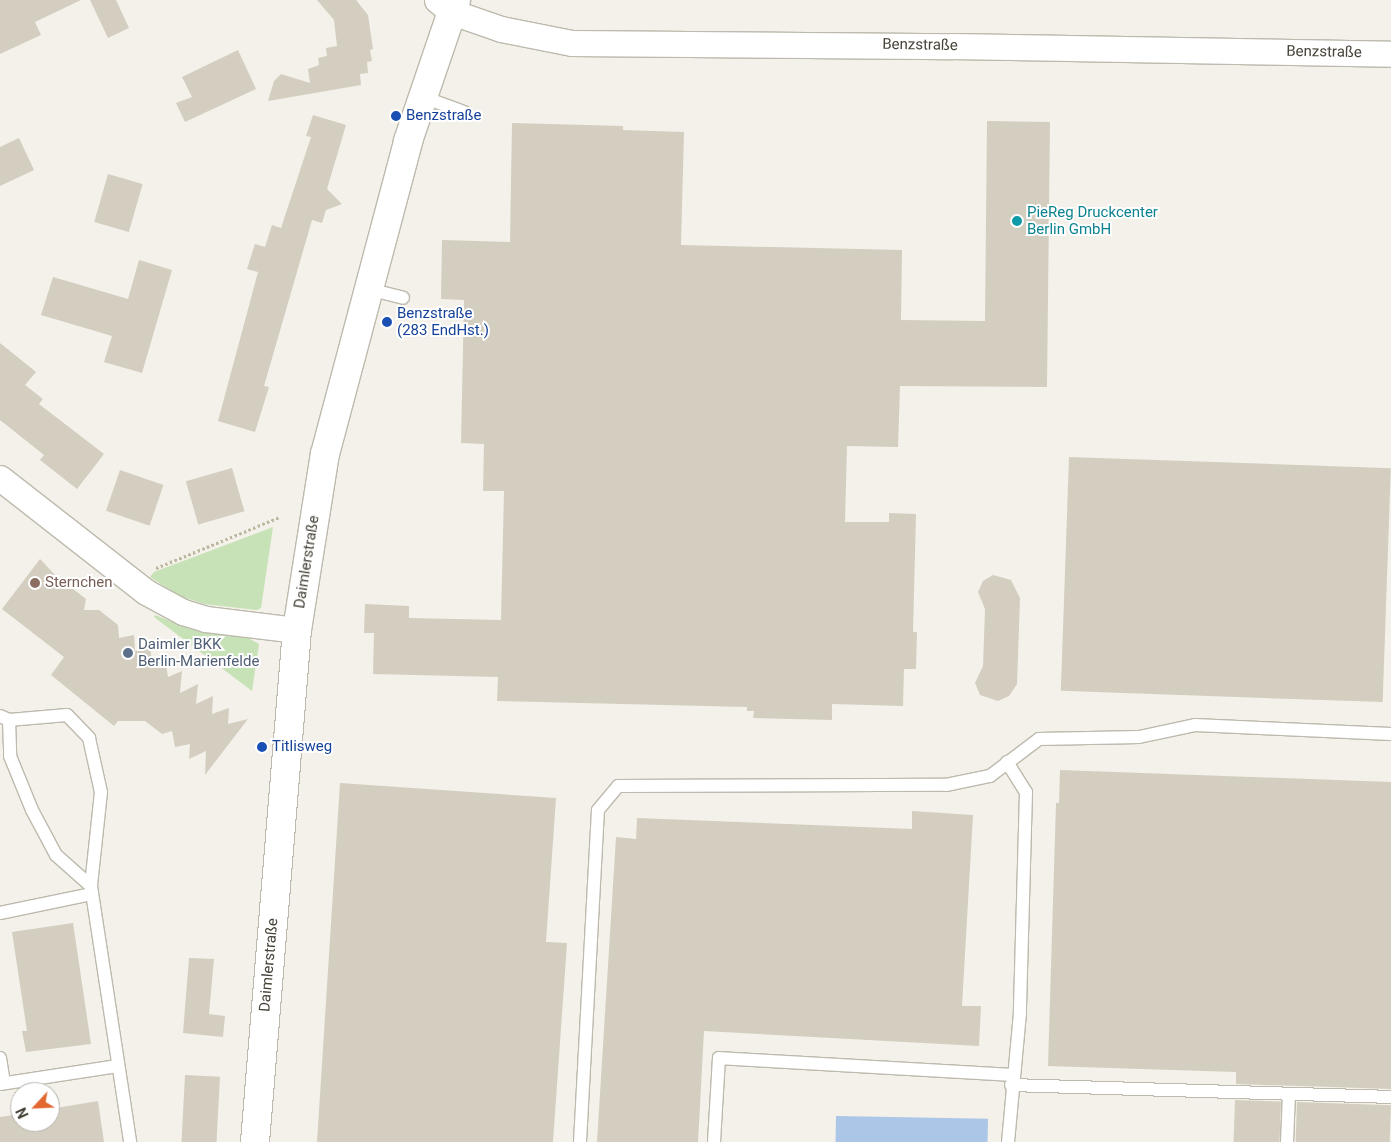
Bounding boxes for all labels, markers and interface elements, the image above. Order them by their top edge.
street label: Benzstraße [882,35,958,55]
street label: Benzstraße [1286,42,1362,62]
place label: Benzstraße [406,107,481,125]
marker: Benzstraße [390,110,402,122]
place label: PieReg Druckcenter Berlin GmbH [1027,203,1158,238]
marker: PieReg Druckcenter Berlin GmbH [1011,215,1023,227]
place label: Benzstraße (283 EndHst.) [397,304,489,339]
marker: Benzstraße (283 EndHst.) [381,316,393,328]
street label: Daimlerstraße [291,514,323,610]
place label: Sternchen [45,574,112,592]
marker: Sternchen [29,577,41,589]
place label: Daimler BKK Berlin-Marienfelde [138,635,259,670]
marker: Daimler BKK Berlin-Marienfelde [122,647,134,659]
place label: Titlisweg [272,738,332,756]
marker: Titlisweg [256,741,268,753]
street label: Daimlerstraße [256,917,282,1013]
north arrow [10,1082,60,1132]
text: N [13,1105,32,1121]

